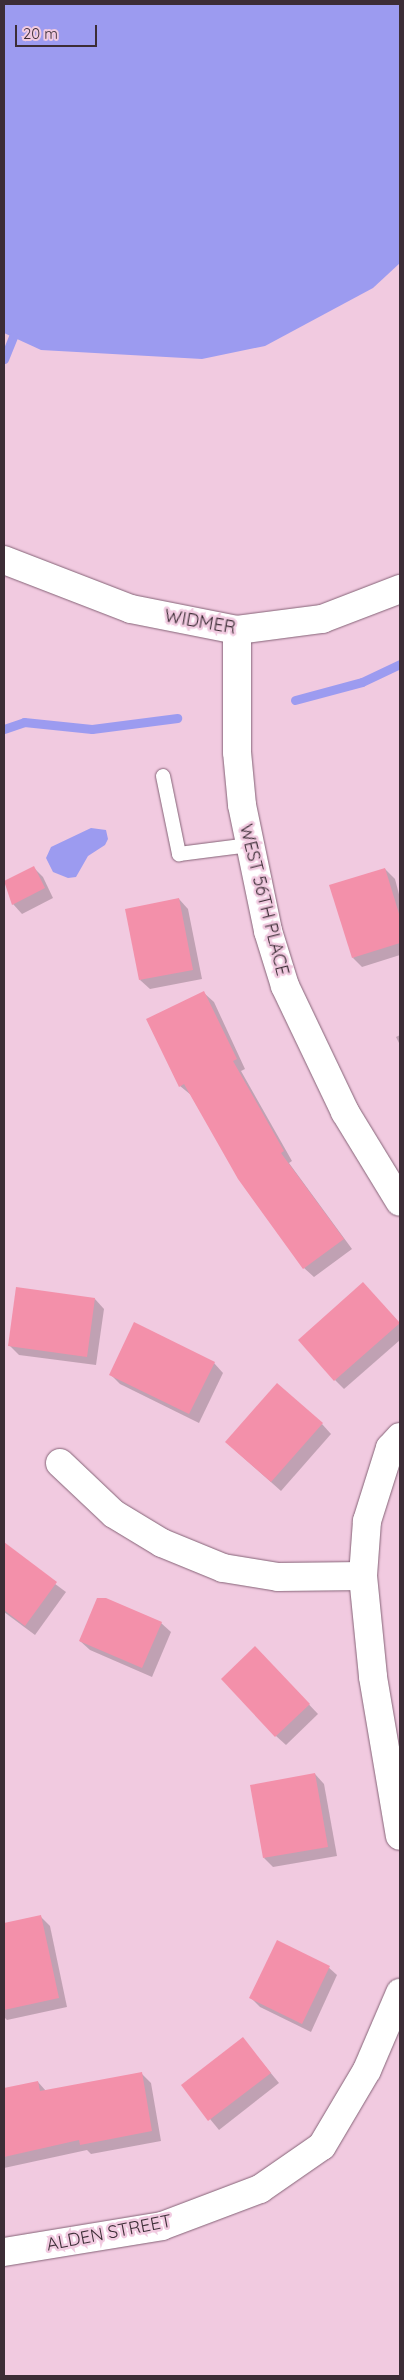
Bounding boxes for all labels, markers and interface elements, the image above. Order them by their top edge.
scale bar [18,15,100,47]
text: 20 m [23,24,58,43]
street label: WIDMER [163,605,237,639]
street label: WEST 56TH PLACE [235,822,293,978]
street label: ALDEN STREET [45,2210,173,2256]

